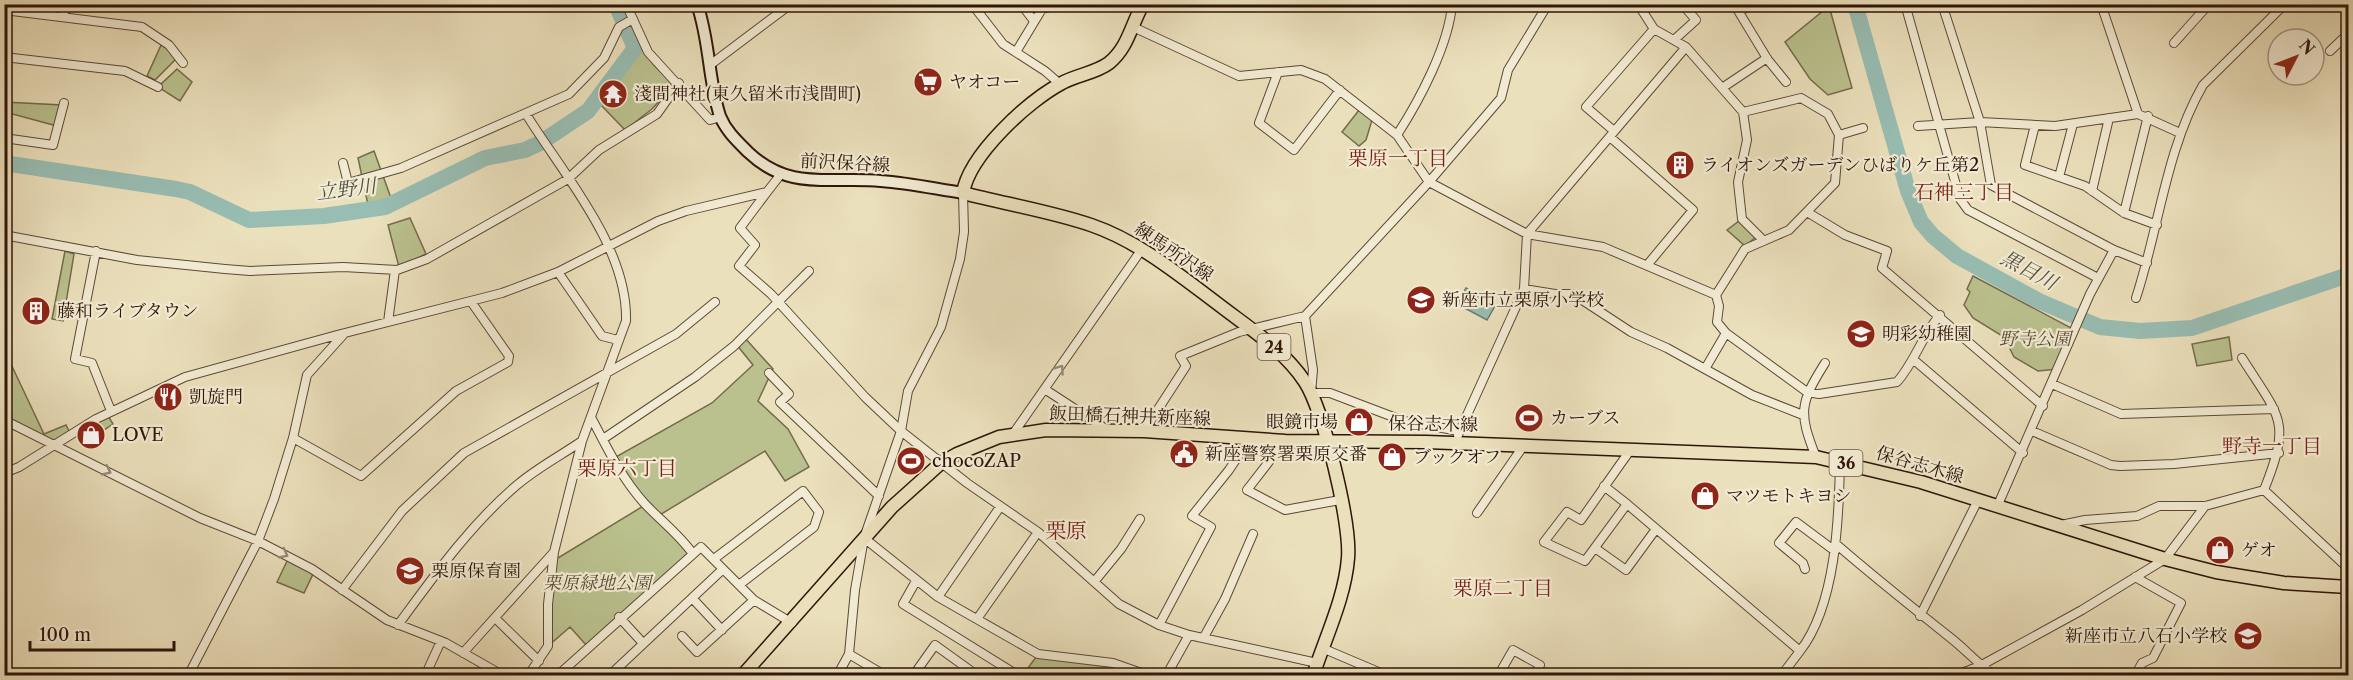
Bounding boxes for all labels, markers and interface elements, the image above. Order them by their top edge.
north arrow [2266,27,2326,87]
text: N [2295,35,2319,59]
supermarket icon: ヤオコー [912,66,944,98]
place label: ヤオコー [949,71,1020,93]
temple icon: 淺間神社(東久留米市浅間町) [597,78,629,110]
place label: 淺間神社(東久留米市浅間町) [634,83,861,105]
district label: 栗原一丁目 [1348,146,1448,170]
building icon: ライオンズガーデンひばりケ丘第2 [1664,149,1696,181]
street label: 前沢保谷線 [799,150,891,176]
place label: ライオンズガーデンひばりケ丘第2 [1701,154,1979,176]
water label: 立野川 [315,173,379,205]
district label: 石神三丁目 [1914,180,2014,204]
street label: 練馬所沢線 [1131,218,1217,286]
water label: 黒目川 [1997,245,2063,296]
school or university icon: 新座市立栗原小学校 [1405,284,1437,316]
place label: 新座市立栗原小学校 [1442,289,1604,311]
building icon: 藤和ライブタウン [20,295,52,327]
place label: 藤和ライブタウン [57,300,199,322]
school or university icon: 明彩幼稚園 [1845,318,1877,350]
place label: 明彩幼稚園 [1882,323,1972,345]
park label: 野寺公園 [1999,328,2074,350]
road number: 24 [1258,334,1290,360]
one-way arrow [1053,365,1064,376]
restaurant icon: 凱旋門 [152,381,184,413]
place label: 凱旋門 [189,386,243,408]
street label: 飯田橋石神井新座線 [1049,402,1211,430]
sports icon: カーブス [1513,402,1545,434]
shop icon: 眼鏡市場 [1343,406,1375,438]
place label: カーブス [1550,407,1620,429]
place label: 眼鏡市場 [1266,411,1338,433]
street label: 保谷志木線 [1388,412,1478,436]
shop icon: LOVE [75,419,107,451]
place label: LOVE [112,424,164,446]
district label: 野寺一丁目 [2222,434,2322,458]
public building icon: 新座警察署栗原交番 [1168,438,1200,470]
shop icon: ブックオフ [1376,441,1408,473]
street label: 保谷志木線 [1874,442,1966,488]
place label: 新座警察署栗原交番 [1205,443,1367,465]
sports icon: chocoZAP [895,445,927,477]
place label: ブックオフ [1413,446,1501,468]
place label: chocoZAP [932,450,1021,472]
road number: 36 [1830,450,1862,476]
district label: 栗原六丁目 [577,456,677,480]
one-way arrow [101,464,112,476]
shop icon: マツモトキヨシ [1689,480,1721,512]
place label: マツモトキヨシ [1726,485,1851,507]
district label: 栗原 [1045,518,1087,543]
shop icon: ゲオ [2204,534,2236,566]
place label: ゲオ [2241,539,2277,561]
one-way arrow [277,547,288,558]
school or university icon: 栗原保育園 [394,555,426,587]
place label: 栗原保育園 [431,560,521,582]
park label: 栗原緑地公園 [543,572,654,594]
district label: 栗原二丁目 [1453,576,1553,600]
scale bar [30,614,174,652]
school or university icon: 新座市立八石小学校 [2232,620,2264,652]
text: 100 m [39,624,91,646]
place label: 新座市立八石小学校 [2065,625,2227,647]

